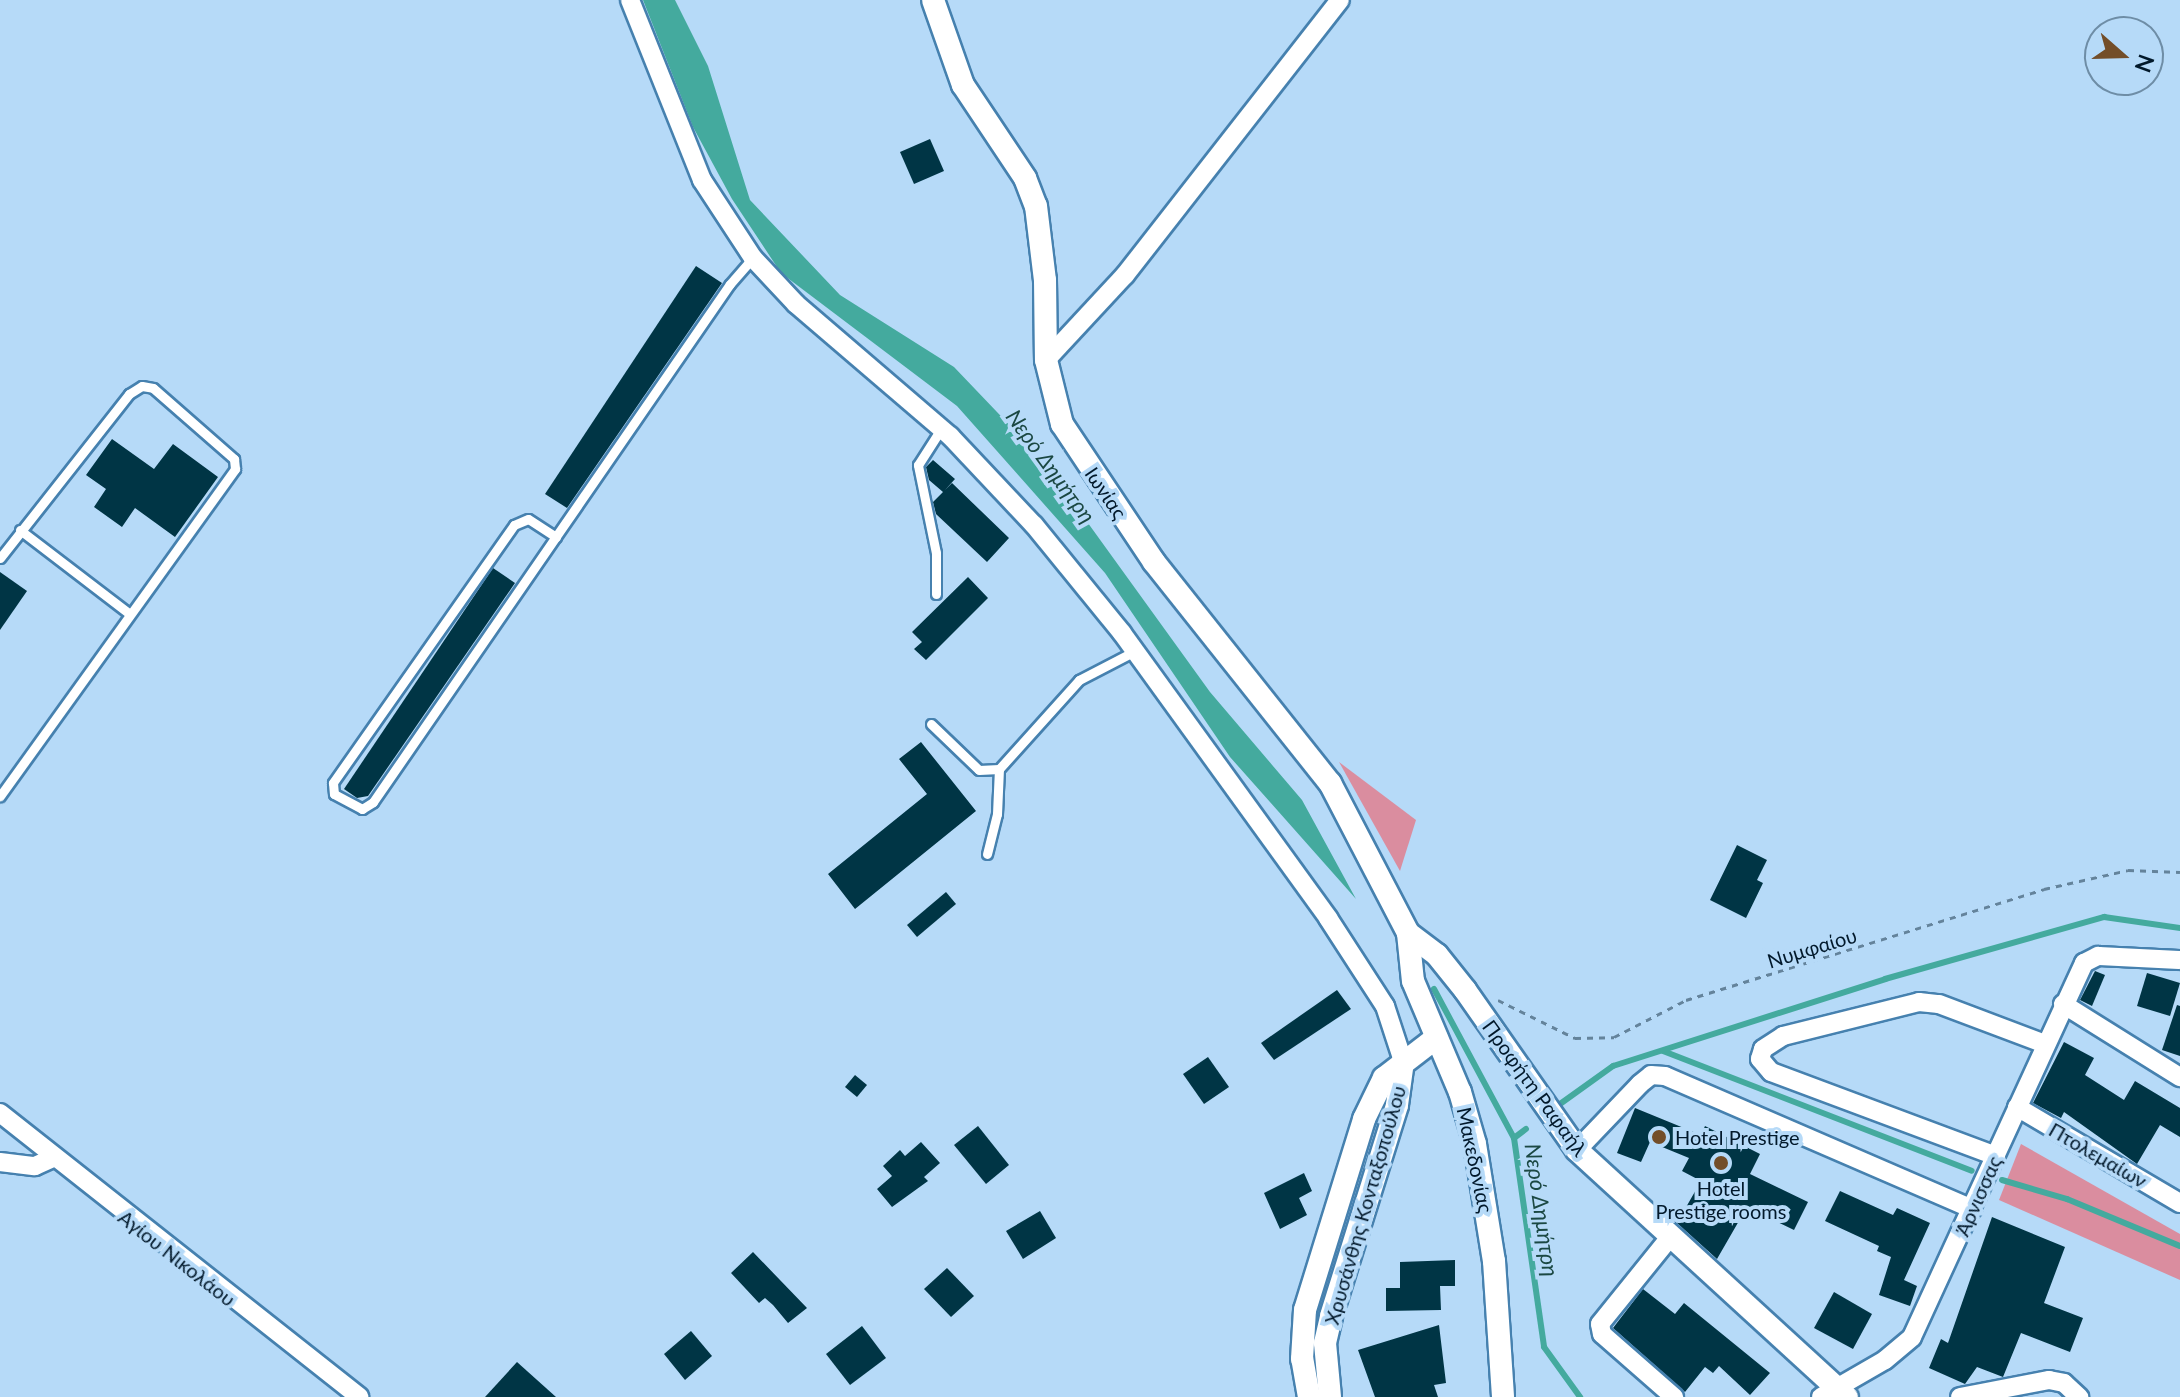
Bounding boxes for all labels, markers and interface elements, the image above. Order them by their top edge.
north arrow [2084,16,2164,96]
text: N [2130,51,2161,76]
water label: Νερό Δημήτρη [1001,404,1101,528]
street label: Ιωνίας [1080,463,1132,523]
street label: Νυμφαίου [1764,923,1860,973]
street label: Προφήτη Ραφαήλ [1478,1015,1592,1161]
street label: Χρυσάνθης Κονταξοπούλου [1319,1083,1411,1327]
street label: Μακεδονίας [1452,1105,1498,1215]
street label: Πτολεμαίων [2045,1117,2151,1193]
place label: Hotel Prestige [1675,1125,1800,1149]
marker: Hotel Prestige [1650,1128,1668,1146]
water label: Νερό Δημήτρη [1520,1141,1564,1279]
street label: Άρνισσας [1950,1152,2006,1240]
marker: Hotel Prestige rooms [1712,1154,1730,1172]
place label: Hotel Prestige rooms [1656,1176,1786,1223]
street label: Αγίου Νικολάου [114,1205,240,1311]

